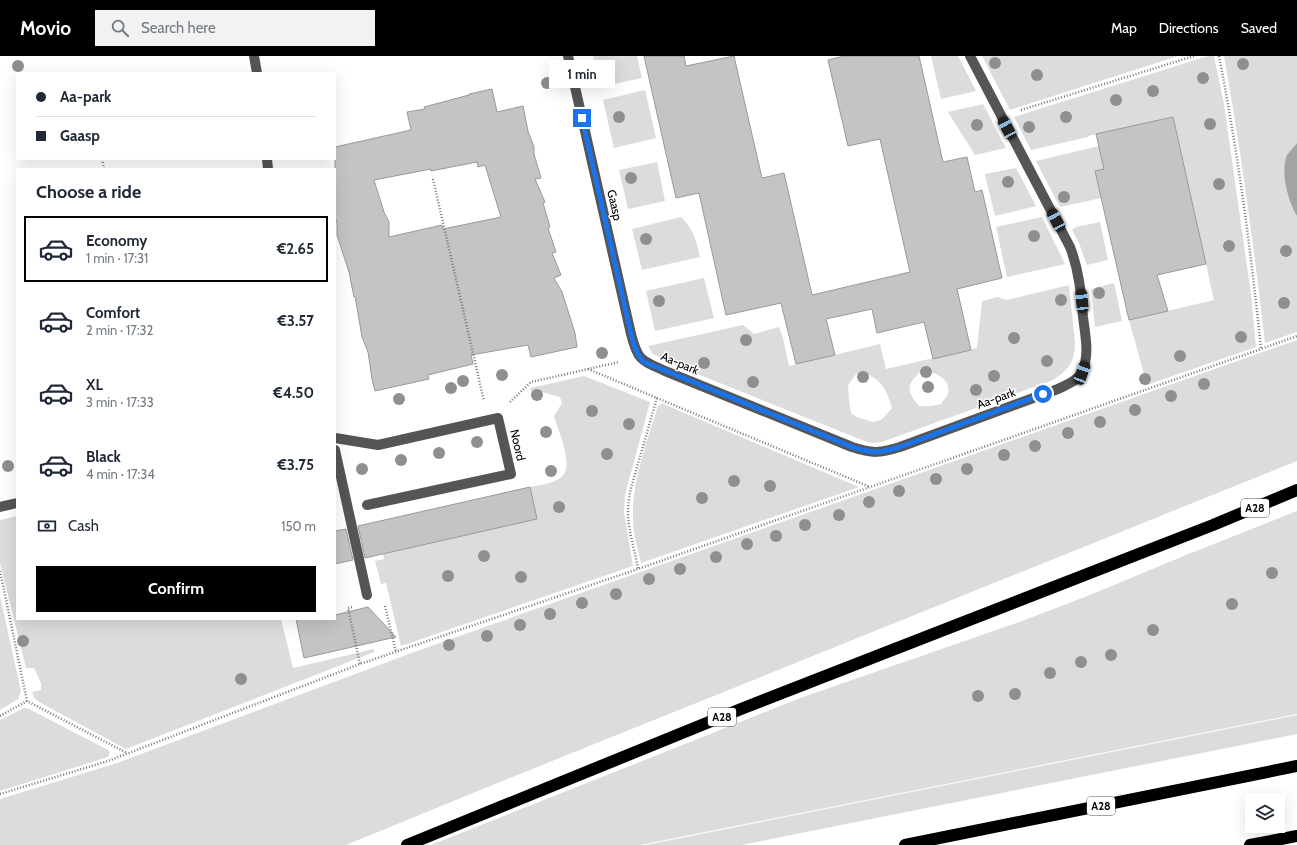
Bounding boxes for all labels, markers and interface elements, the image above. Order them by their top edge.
search box [95,10,375,46]
text: Movio [20,17,71,40]
icon: search [109,17,131,39]
text: Search here [141,19,216,37]
text: Map [1111,19,1137,37]
text: Directions [1159,19,1219,37]
text: Saved [1241,19,1277,37]
callout: 1 min [549,60,615,88]
text: 1 min [567,66,597,82]
text: Aa-park [60,88,111,106]
route end [573,109,591,127]
car [996,115,1018,141]
text: Gaasp [60,127,100,145]
text: Choose a ride [36,181,141,203]
street label: Gaasp [604,188,626,222]
car [1045,207,1067,233]
icon: car [38,231,74,267]
text: Economy [86,232,147,250]
text: €2.65 [277,240,314,258]
text: 1 min · 17:31 [86,250,148,266]
car [1075,288,1089,314]
icon: car [38,303,74,339]
text: Comfort [86,304,140,322]
text: €3.57 [277,312,314,330]
text: 2 min · 17:32 [86,322,153,338]
street label: Aa-park [659,348,702,378]
car [1072,360,1092,386]
icon: car [38,375,74,411]
text: XL [86,376,103,394]
text: €4.50 [273,384,314,402]
street label: Aa-park [975,384,1018,412]
route start [1034,385,1052,403]
text: 3 min · 17:33 [86,394,154,410]
street label: Noord [507,428,529,462]
icon: car [38,447,74,483]
text: Black [86,448,121,466]
text: €3.75 [277,456,314,474]
text: 4 min · 17:34 [86,466,155,482]
road number: A28 [1241,499,1269,517]
icon: cash [36,515,58,537]
text: Cash [68,517,99,535]
text: 150 m [281,518,316,534]
button: Confirm [36,566,316,612]
road number: A28 [708,708,736,726]
map controls [1245,793,1285,833]
button: layers [1245,793,1285,833]
road number: A28 [1087,797,1115,815]

